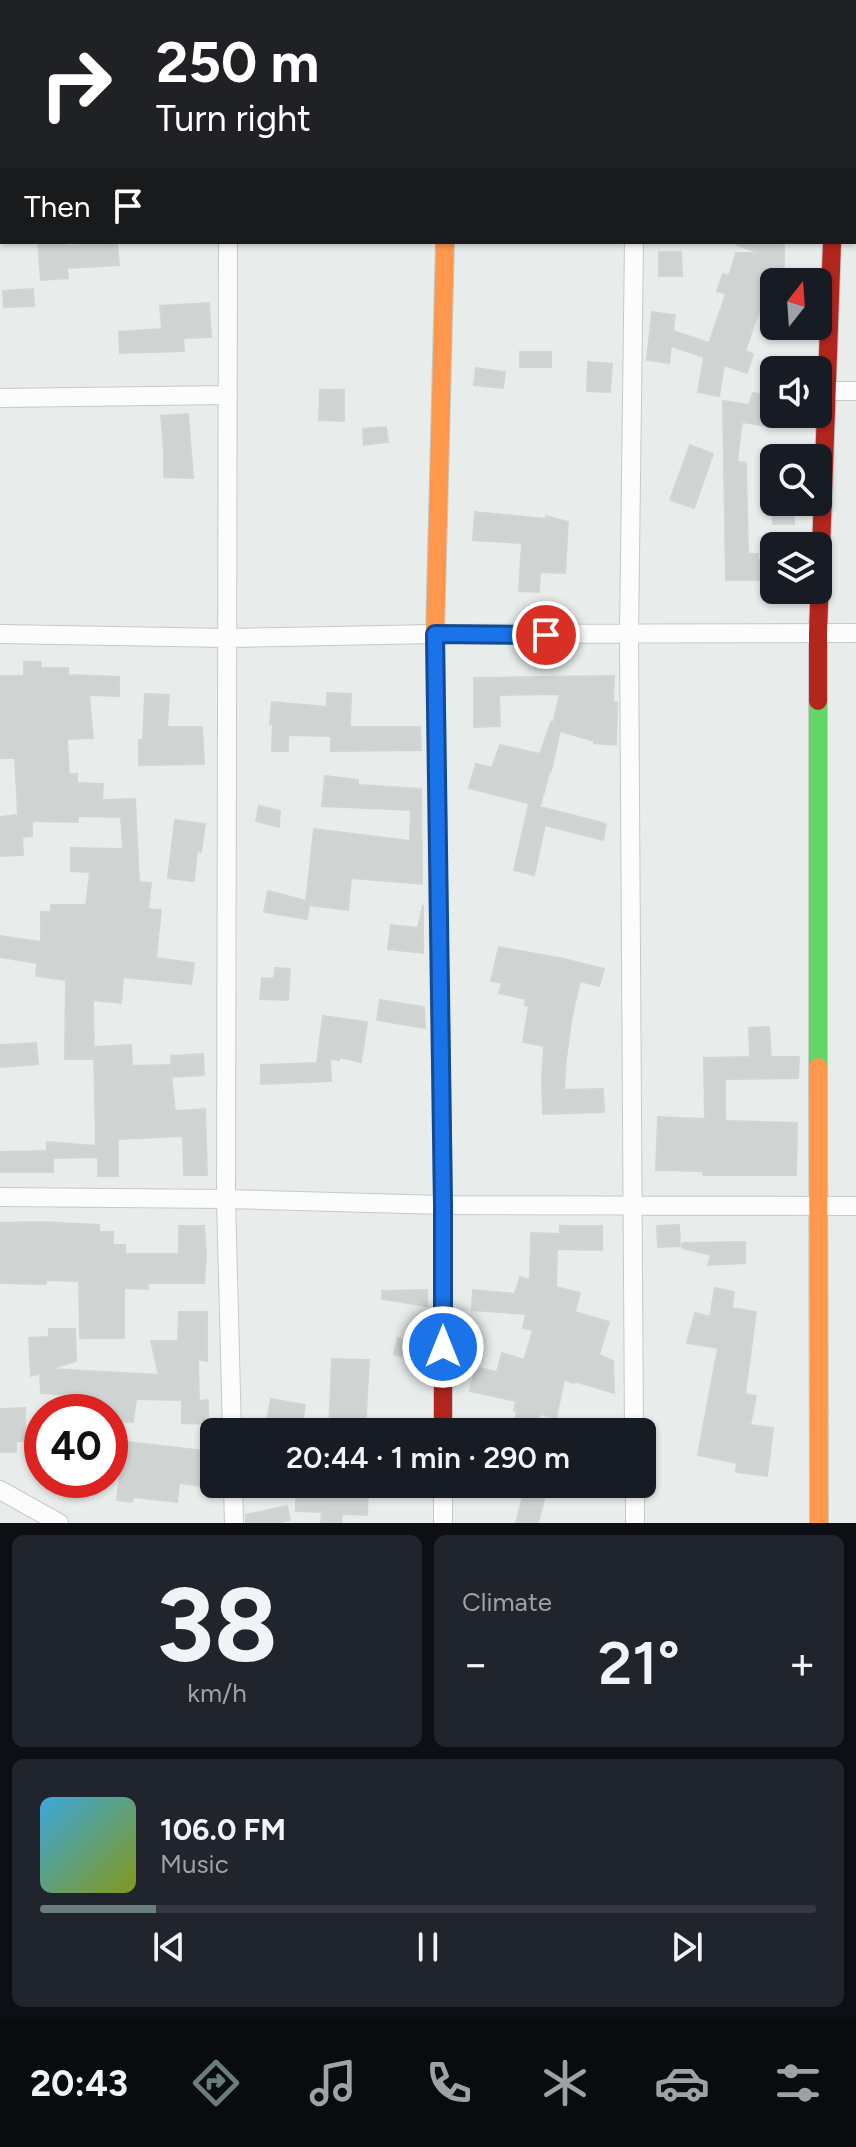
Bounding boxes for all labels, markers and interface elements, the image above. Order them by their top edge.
text: 250 m [156,29,319,96]
icon: right [24,32,128,136]
text: Turn right [156,97,311,140]
icon: arrive [106,184,150,228]
text: Then [24,188,90,225]
north arrow [760,268,832,340]
map controls [760,268,832,604]
button: sound [760,356,832,428]
button: search [760,444,832,516]
button: layers [760,532,832,604]
pin [512,601,580,669]
icon: arrive [524,613,568,657]
position arrow [401,1305,485,1389]
speed limit sign: 40 [24,1394,128,1498]
text: 20:44 · 1 min · 290 m [286,1439,570,1476]
text: 38 [156,1562,278,1687]
text: Climate [462,1586,552,1618]
text: 21° [598,1627,680,1699]
text: − [462,1637,489,1690]
text: + [789,1637,816,1690]
text: km/h [187,1677,247,1709]
text: 106.0 FM [160,1811,286,1848]
text: Music [160,1848,229,1880]
icon: previous [147,1925,191,1969]
icon: pause [406,1925,450,1969]
icon: next [665,1925,709,1969]
icon: directions [188,2055,244,2111]
icon: music [305,2055,361,2111]
icon: phone [421,2055,477,2111]
icon: climate [537,2055,593,2111]
icon: car [654,2055,710,2111]
icon: filters [770,2055,826,2111]
text: 20:43 [30,2062,128,2105]

